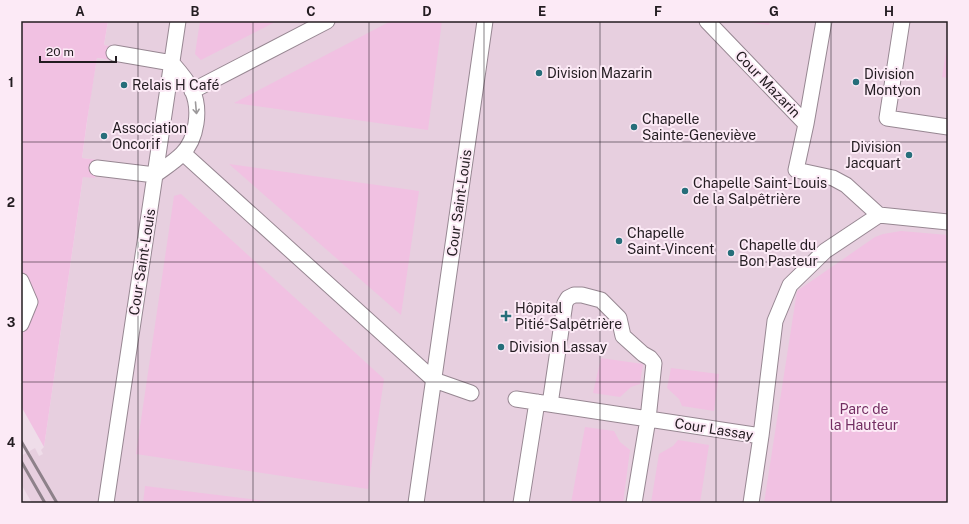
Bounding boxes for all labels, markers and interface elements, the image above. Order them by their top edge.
text: A [75,4,85,19]
text: B [191,4,200,19]
text: C [306,4,316,19]
text: D [422,4,432,19]
text: E [538,4,546,19]
text: F [654,4,662,19]
text: G [769,4,779,19]
text: H [884,4,894,19]
scale bar [40,38,116,64]
text: 20 m [46,45,74,59]
street label: Cour Mazarin [732,47,804,121]
place label: Division Mazarin [547,65,652,81]
place label: Division Montyon [864,66,921,98]
marker: Division Mazarin [534,68,544,78]
text: 1 [8,75,14,90]
place label: Relais H Café [132,77,220,93]
marker: Division Montyon [851,77,861,87]
marker: Relais H Café [119,80,129,90]
one-way arrow [192,102,199,115]
place label: Chapelle Sainte-Geneviève [642,111,756,143]
place label: Association Oncorif [112,120,187,152]
marker: Chapelle Sainte-Geneviève [629,122,639,132]
marker: Association Oncorif [99,131,109,141]
place label: Division Jacquart [845,139,901,171]
street label: Cour Saint-Louis [444,148,474,258]
marker: Division Jacquart [904,150,914,160]
place label: Chapelle Saint-Louis de la Salpêtrière [693,175,827,207]
marker: Chapelle Saint-Louis de la Salpêtrière [680,186,690,196]
text: 2 [7,195,15,210]
street label: Cour Saint-Louis [126,207,158,317]
place label: Chapelle Saint-Vincent [627,225,714,257]
marker: Chapelle Saint-Vincent [614,236,624,246]
place label: Chapelle du Bon Pasteur [739,237,818,269]
marker: Chapelle du Bon Pasteur [726,248,736,258]
place label: Hôpital Pitié-Salpêtrière [515,300,622,332]
marker: Hôpital Pitié-Salpêtrière [500,310,512,322]
text: 3 [7,315,16,330]
place label: Division Lassay [509,339,608,355]
marker: Division Lassay [496,342,506,352]
park label: Parc de la Hauteur [830,401,898,433]
street label: Cour Lassay [674,415,755,443]
text: 4 [7,435,16,450]

